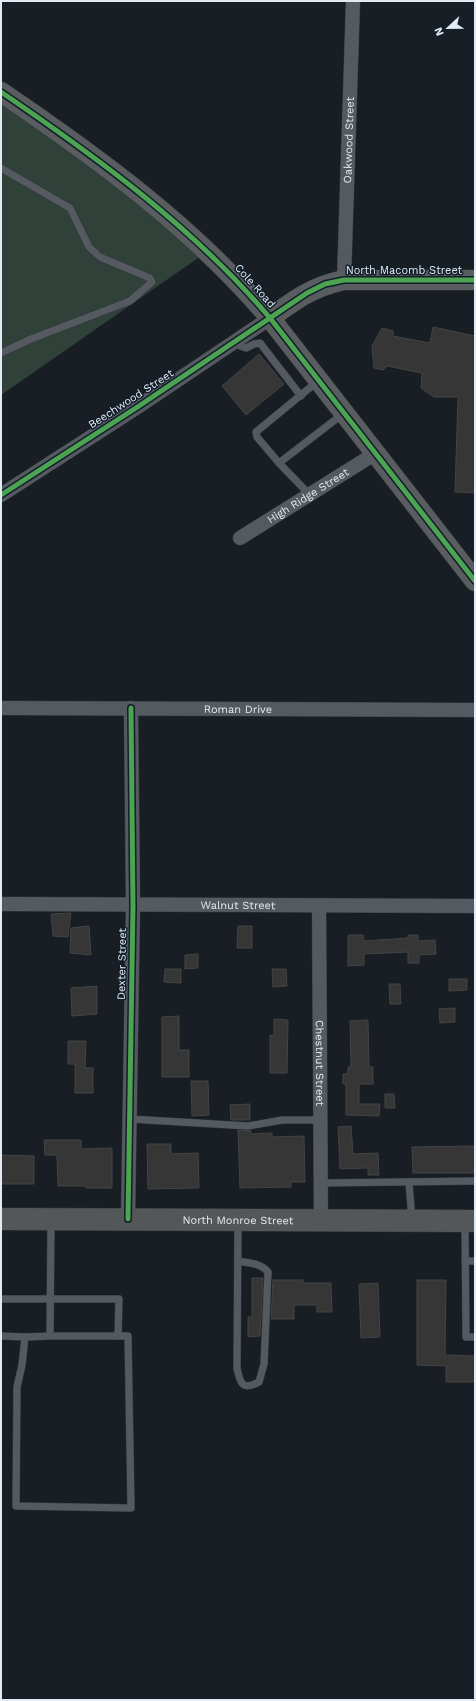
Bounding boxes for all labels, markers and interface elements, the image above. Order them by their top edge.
north arrow [428,8,468,48]
text: N [432,25,447,38]
street label: Oakwood Street [341,96,356,184]
street label: Cole Road [232,261,278,311]
street label: North Macomb Street [346,264,463,277]
street label: Beechwood Street [86,366,176,431]
street label: High Ridge Street [265,465,351,526]
street label: Roman Drive [204,702,272,716]
street label: Walnut Street [201,898,276,912]
street label: Dexter Street [115,928,129,1000]
street label: Chestnut Street [313,1020,327,1107]
street label: North Monroe Street [183,1213,294,1227]

